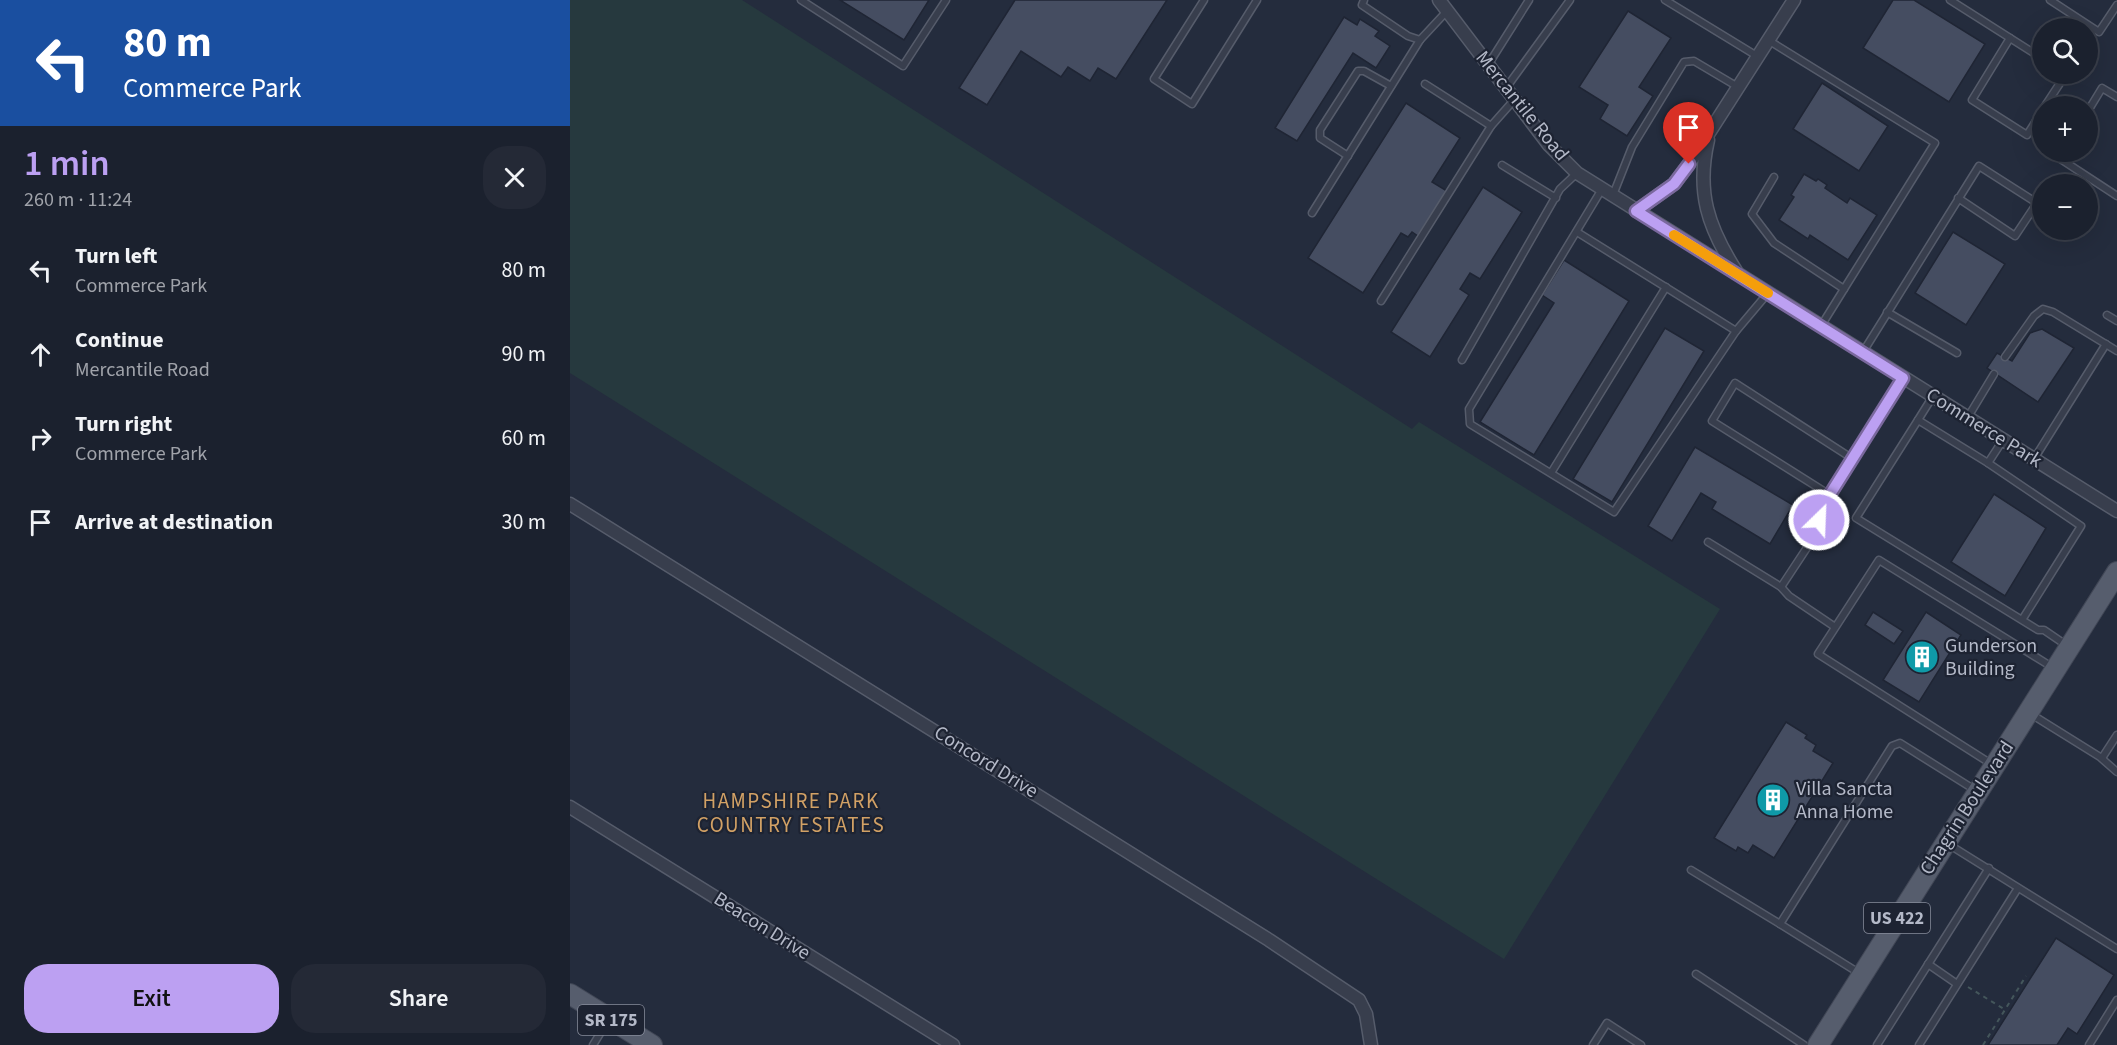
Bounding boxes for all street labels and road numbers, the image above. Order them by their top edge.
street label: Mercantile Road [1469,45,1575,167]
street label: Commerce Park [1921,381,2048,475]
street label: Concord Drive [929,719,1043,805]
street label: Chagrin Boulevard [1913,735,2021,881]
street label: Beacon Drive [708,885,816,967]
road number: US 422 [1864,903,1930,933]
road number: SR 175 [578,1005,644,1035]

